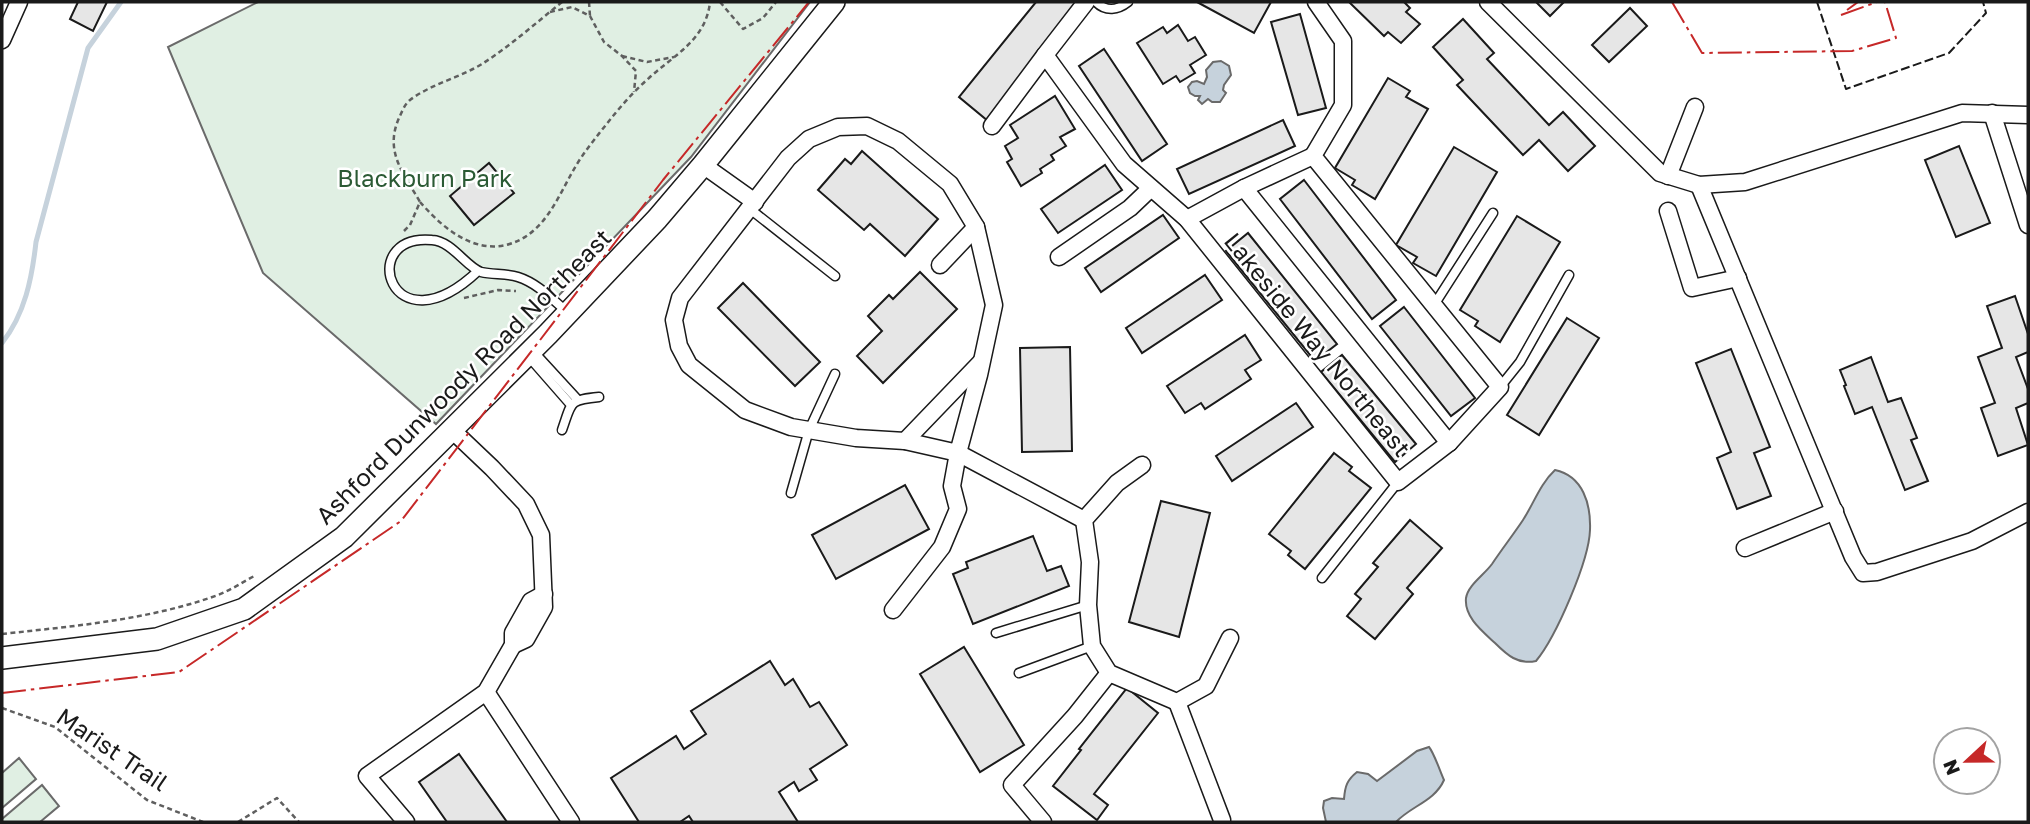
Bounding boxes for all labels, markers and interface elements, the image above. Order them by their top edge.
park label: Blackburn Park [337,163,513,192]
street label: Ashford Dunwoody Road Northeast [309,222,617,530]
street label: Lakeside Way Northeast [1219,226,1417,462]
street label: Marist Trail [52,701,174,797]
north arrow [1932,726,2002,796]
text: N [1937,757,1964,779]

